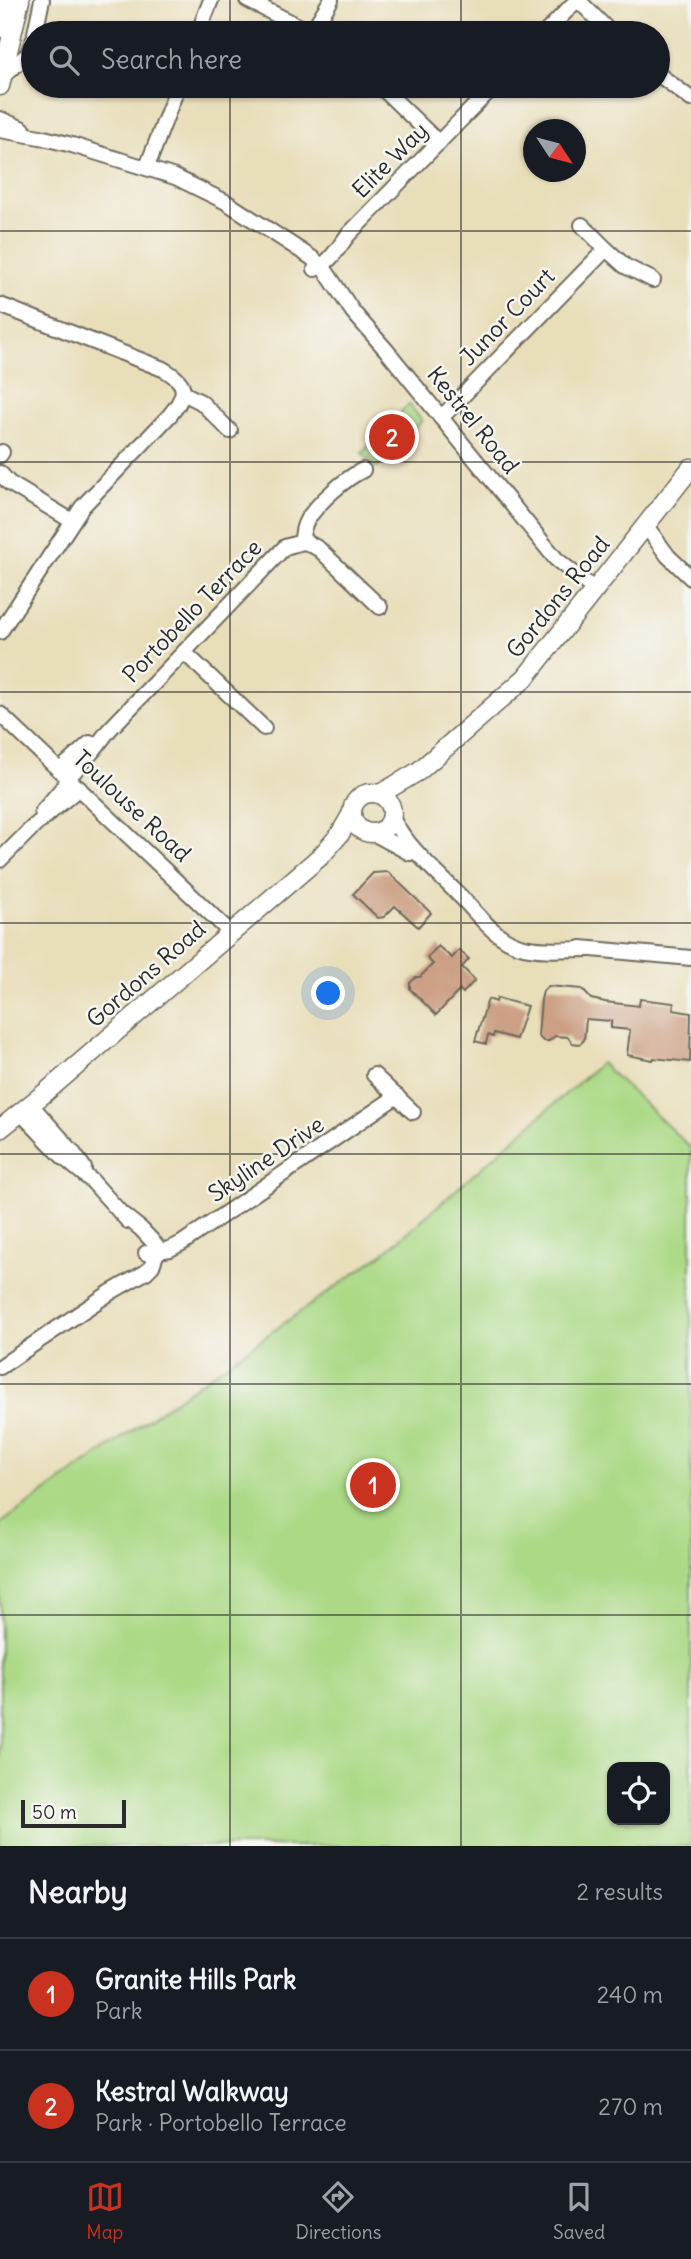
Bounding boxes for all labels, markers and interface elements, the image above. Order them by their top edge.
search box [21,21,670,98]
icon: search [45,41,83,79]
text: Search here [101,43,242,76]
street label: Elite Way [346,116,434,204]
north arrow [523,119,586,182]
street label: Junor Court [453,262,561,372]
street label: Kestrel Road [421,360,526,479]
pin: 2 [369,411,415,463]
street label: Gordons Road [500,530,616,663]
street label: Portobello Terrace [116,533,267,688]
street label: Toulouse Road [67,744,197,868]
street label: Gordons Road [80,914,211,1033]
your location [311,976,345,1010]
street label: Skyline Drive [202,1109,329,1208]
pin: 1 [350,1459,396,1511]
map controls [607,1762,670,1825]
button: locate [607,1762,670,1825]
scale bar [21,1797,126,1829]
text: 50 m [32,1800,77,1824]
text: Nearby [28,1873,128,1911]
text: 2 results [577,1877,663,1906]
text: Granite Hills Park [95,1963,296,1996]
text: 1 [46,1980,56,2009]
text: 240 m [597,1980,663,2009]
text: Park [95,1996,143,2025]
text: Kestral Walkway [95,2075,289,2108]
text: 2 [45,2092,57,2121]
text: 270 m [598,2092,663,2121]
text: Park · Portobello Terrace [95,2108,347,2137]
tab: Map [86,2178,124,2244]
tab: Directions [296,2178,381,2244]
tab: Saved [553,2178,605,2244]

